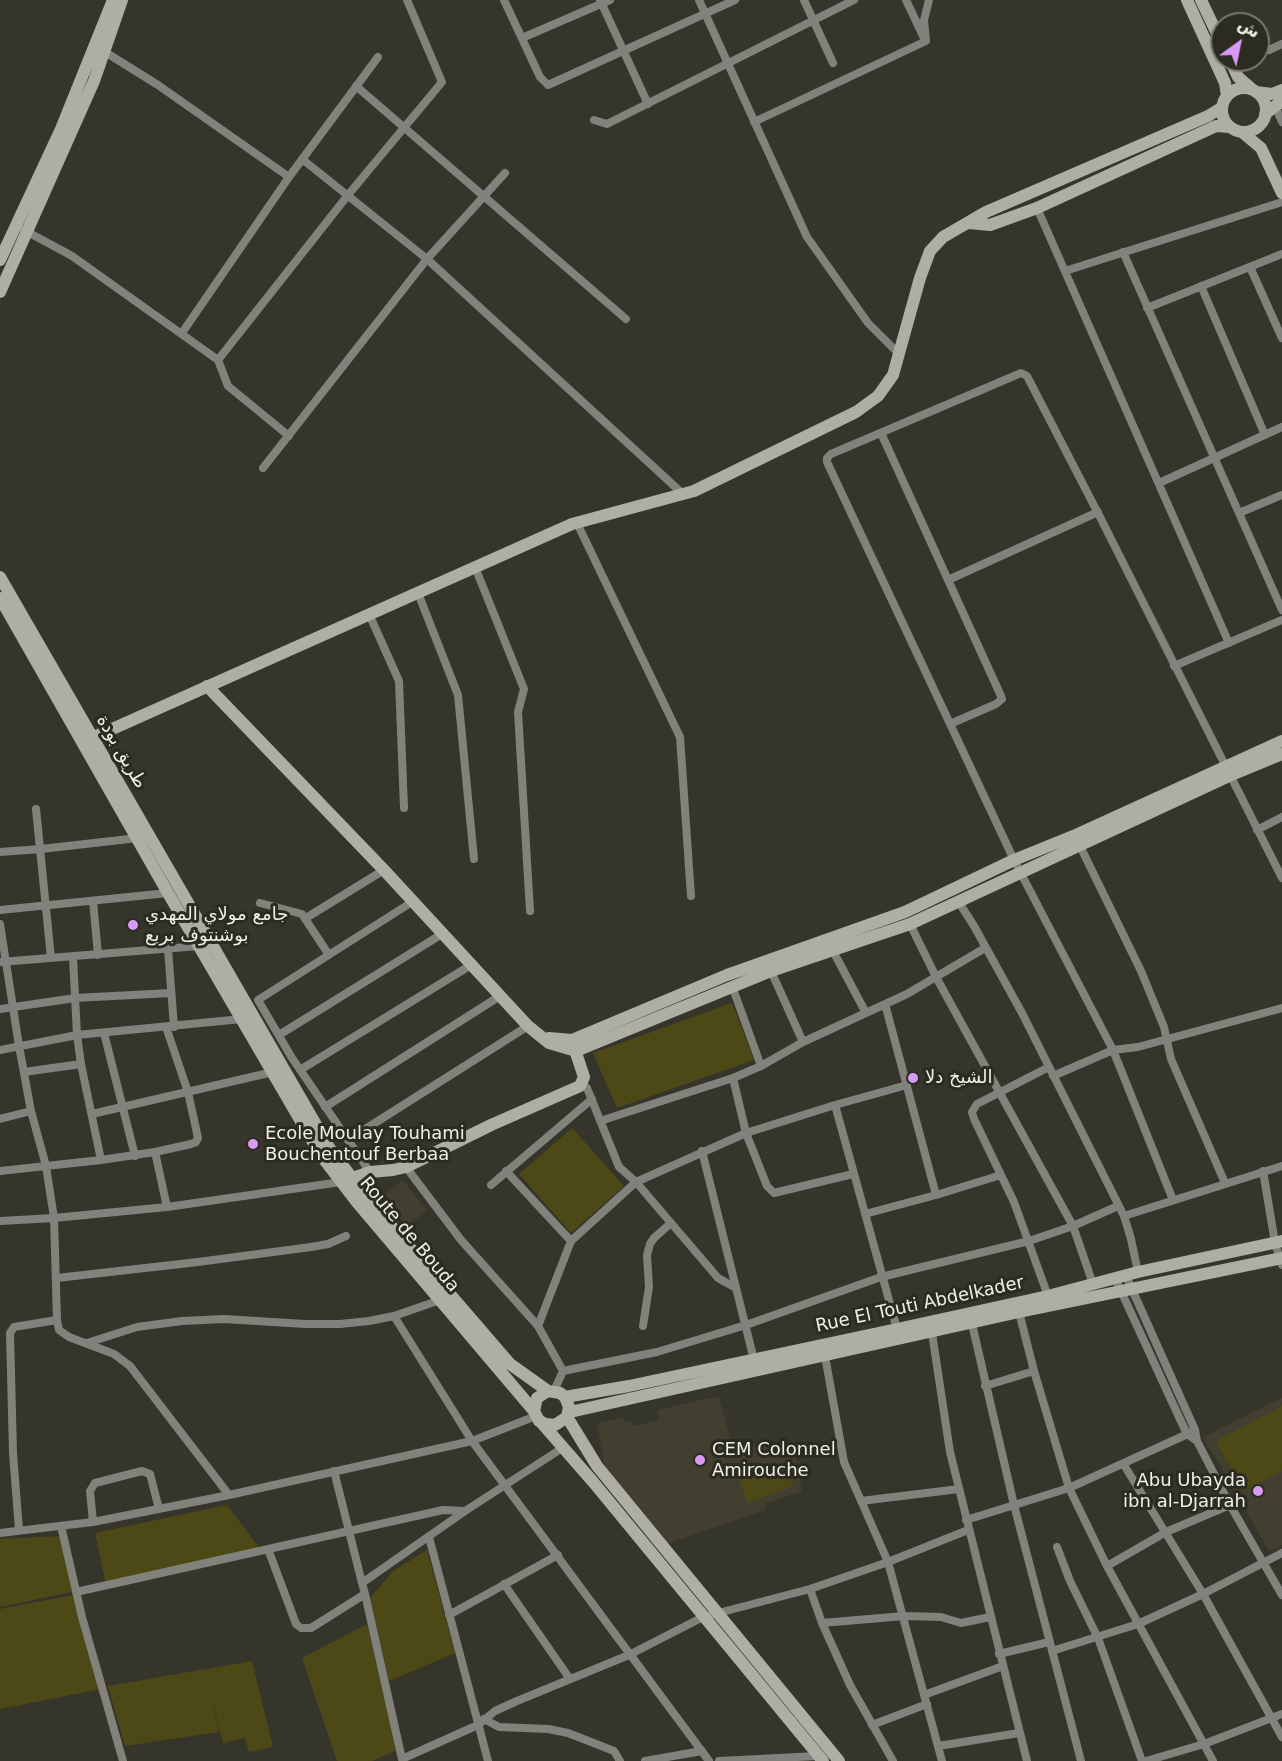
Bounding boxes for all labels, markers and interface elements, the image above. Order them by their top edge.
north arrow [1210,12,1270,72]
text: ش [1235,14,1263,42]
street label: طريق بودة [91,711,151,793]
place label: جامع مولاي المهدي بوشنتوف بربع [145,904,288,946]
marker: جامع مولاي المهدي بوشنتوف بربع [126,918,140,932]
place label: الشيخ دلا [925,1067,993,1089]
marker: الشيخ دلا [906,1071,920,1085]
place label: Ecole Moulay Touhami Bouchentouf Berbaa [265,1123,465,1166]
marker: Ecole Moulay Touhami Bouchentouf Berbaa [246,1137,260,1151]
street label: Route de Bouda [355,1173,463,1297]
street label: Rue El Touti Abdelkader [814,1272,1026,1338]
place label: CEM Colonnel Amirouche [712,1439,836,1482]
marker: CEM Colonnel Amirouche [693,1453,707,1467]
place label: Abu Ubayda ibn al-Djarrah [1123,1470,1246,1512]
marker: Abu Ubayda ibn al-Djarrah [1251,1484,1265,1498]

